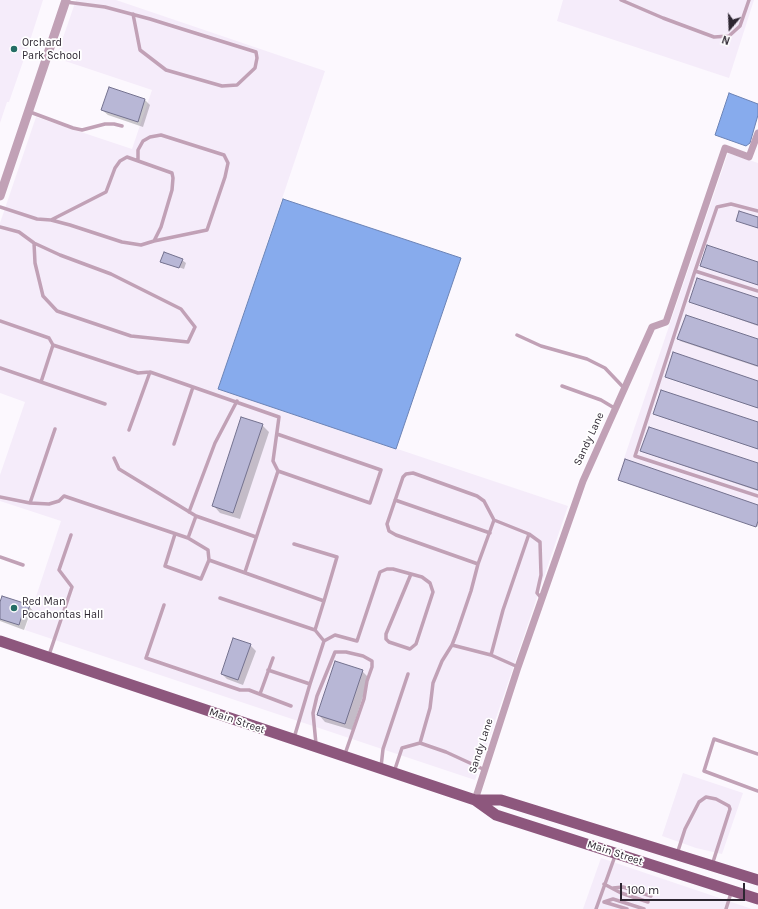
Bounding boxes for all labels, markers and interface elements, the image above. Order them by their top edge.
north arrow [710,8,750,48]
text: N [720,32,732,47]
place label: Orchard Park School [22,36,81,62]
marker: Orchard Park School [9,44,19,54]
street label: Sandy Lane [571,410,607,468]
place label: Red Man Pocahontas Hall [22,595,103,621]
marker: Red Man Pocahontas Hall [9,603,19,613]
street label: Main Street [207,705,267,737]
street label: Sandy Lane [466,717,496,775]
street label: Main Street [585,838,645,868]
scale bar [622,875,747,901]
text: 100 m [627,883,659,897]

